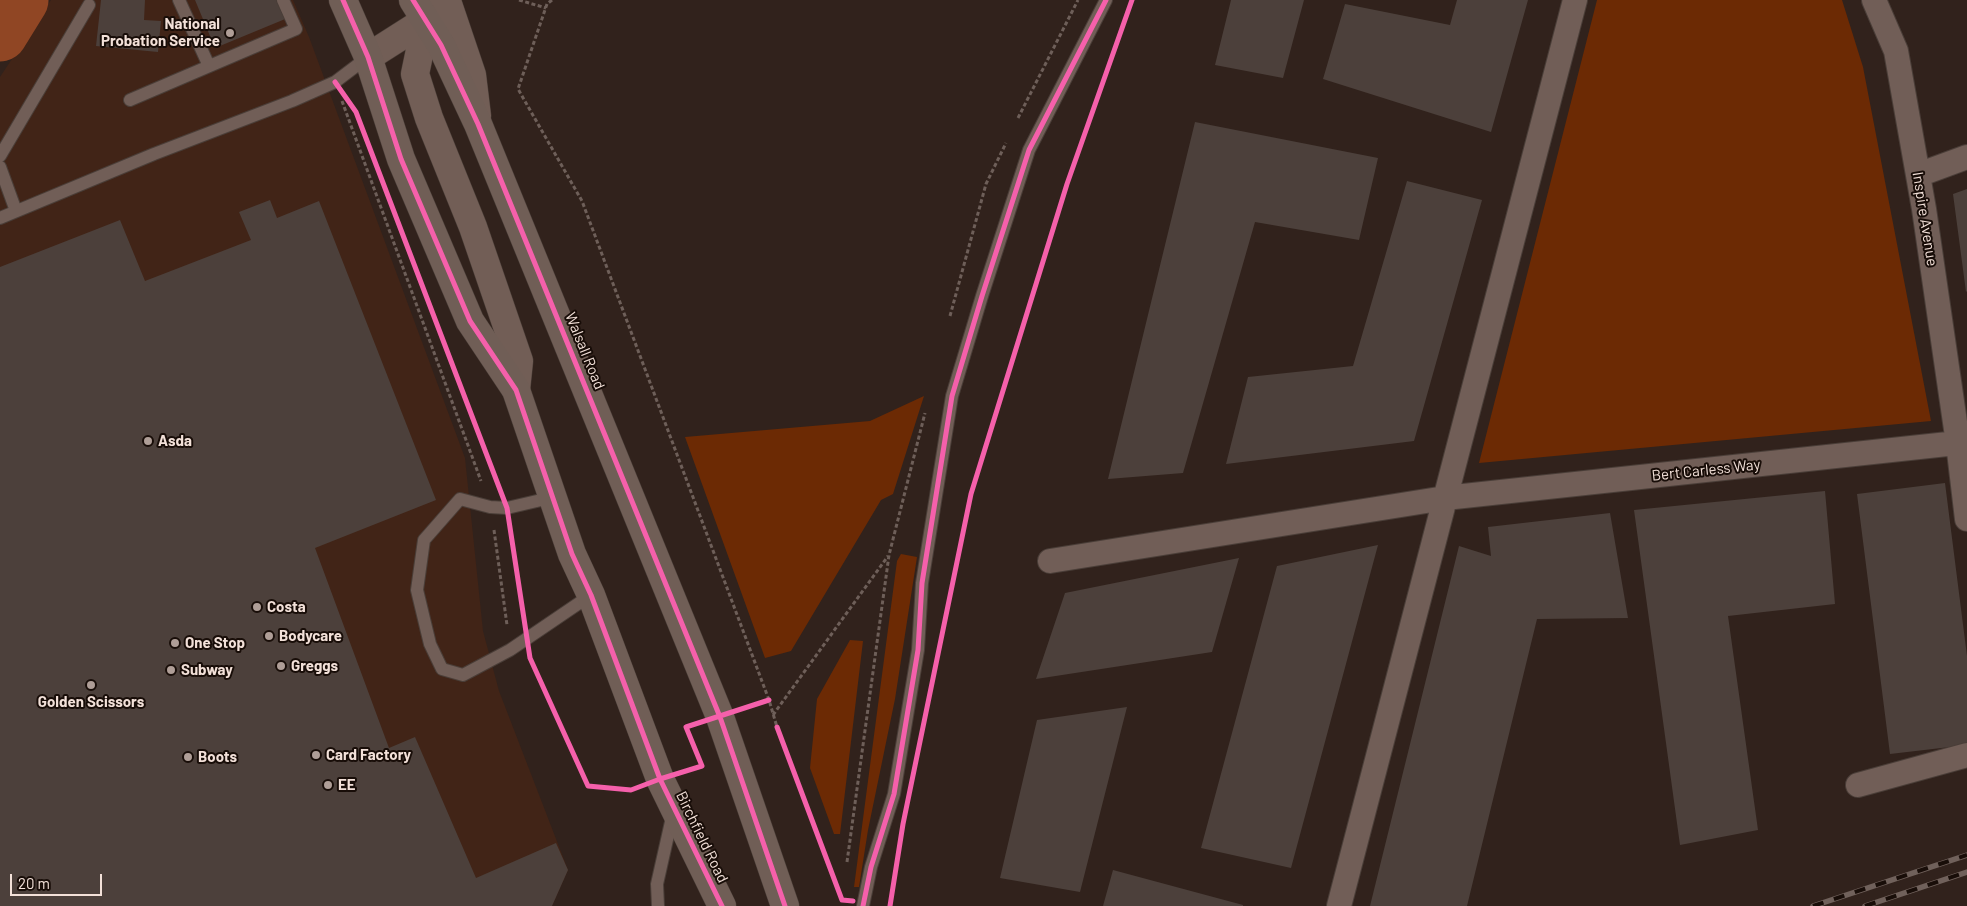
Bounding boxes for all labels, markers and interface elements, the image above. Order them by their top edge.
place label: National Probation Service [101,15,220,50]
marker: National Probation Service [224,27,236,39]
street label: Inspire Avenue [1909,171,1941,267]
street label: Walsall Road [561,310,609,392]
place label: Asda [158,432,192,450]
marker: Asda [142,435,154,447]
street label: Bert Carless Way [1651,455,1761,485]
place label: Costa [267,598,306,616]
marker: Costa [251,601,263,613]
place label: Bodycare [279,627,342,645]
marker: Bodycare [263,630,275,642]
place label: One Stop [185,634,245,652]
marker: One Stop [169,637,181,649]
place label: Greggs [291,657,338,675]
marker: Greggs [275,660,287,672]
place label: Subway [181,661,233,679]
marker: Subway [165,664,177,676]
marker: Golden Scissors [85,679,97,691]
place label: Golden Scissors [38,693,144,711]
place label: Card Factory [326,746,411,764]
place label: Boots [198,748,237,766]
marker: Card Factory [310,749,322,761]
marker: Boots [182,751,194,763]
place label: EE [338,776,356,794]
marker: EE [322,779,334,791]
street label: Birchfield Road [672,788,732,886]
scale bar [12,864,105,896]
text: 20 m [18,874,50,892]

